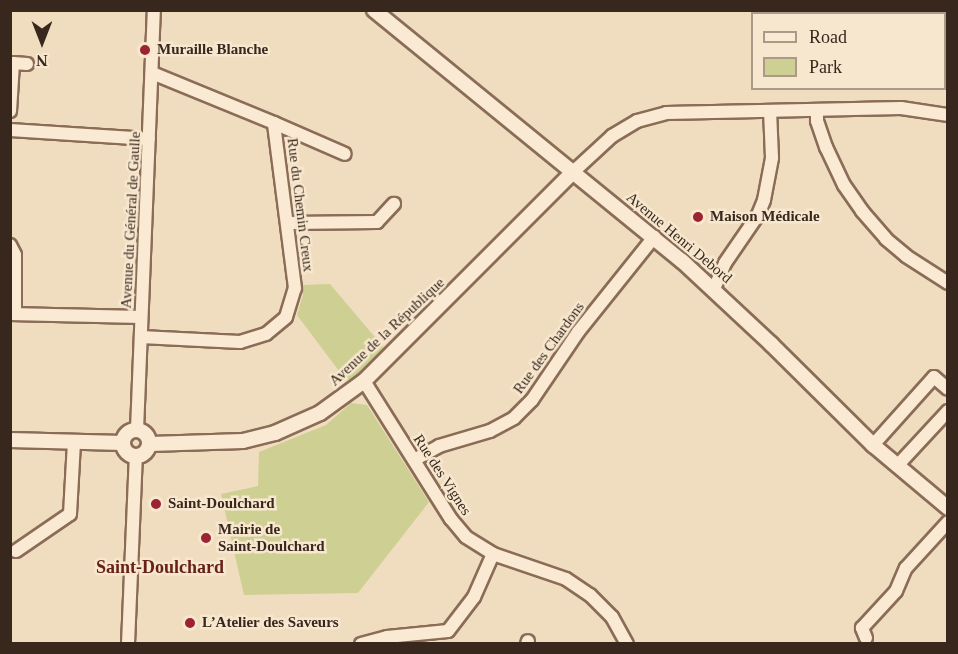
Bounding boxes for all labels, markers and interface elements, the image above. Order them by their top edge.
north arrow [12,12,72,72]
legend [751,12,946,90]
text: Road [809,27,847,47]
place label: Muraille Blanche [157,41,268,59]
marker: Muraille Blanche [138,43,152,57]
text: N [36,52,48,69]
text: Park [809,57,842,77]
street label: Avenue du Général de Gaulle [117,131,145,309]
street label: Rue du Chemin Creux [283,137,317,273]
street label: Avenue Henri Debord [623,189,735,287]
place label: Maison Médicale [710,208,820,226]
marker: Maison Médicale [691,210,705,224]
street label: Avenue de la République [326,274,448,390]
street label: Rue des Chardons [510,299,588,397]
street label: Rue des Vignes [409,431,475,519]
place label: Saint-Doulchard [168,495,275,513]
marker: Saint-Doulchard [149,497,163,511]
place label: Mairie de Saint-Doulchard [218,520,325,555]
marker: Mairie de Saint-Doulchard [199,531,213,545]
district label: Saint-Doulchard [96,556,224,578]
place label: L’Atelier des Saveurs [202,614,339,632]
marker: L’Atelier des Saveurs [183,616,197,630]

